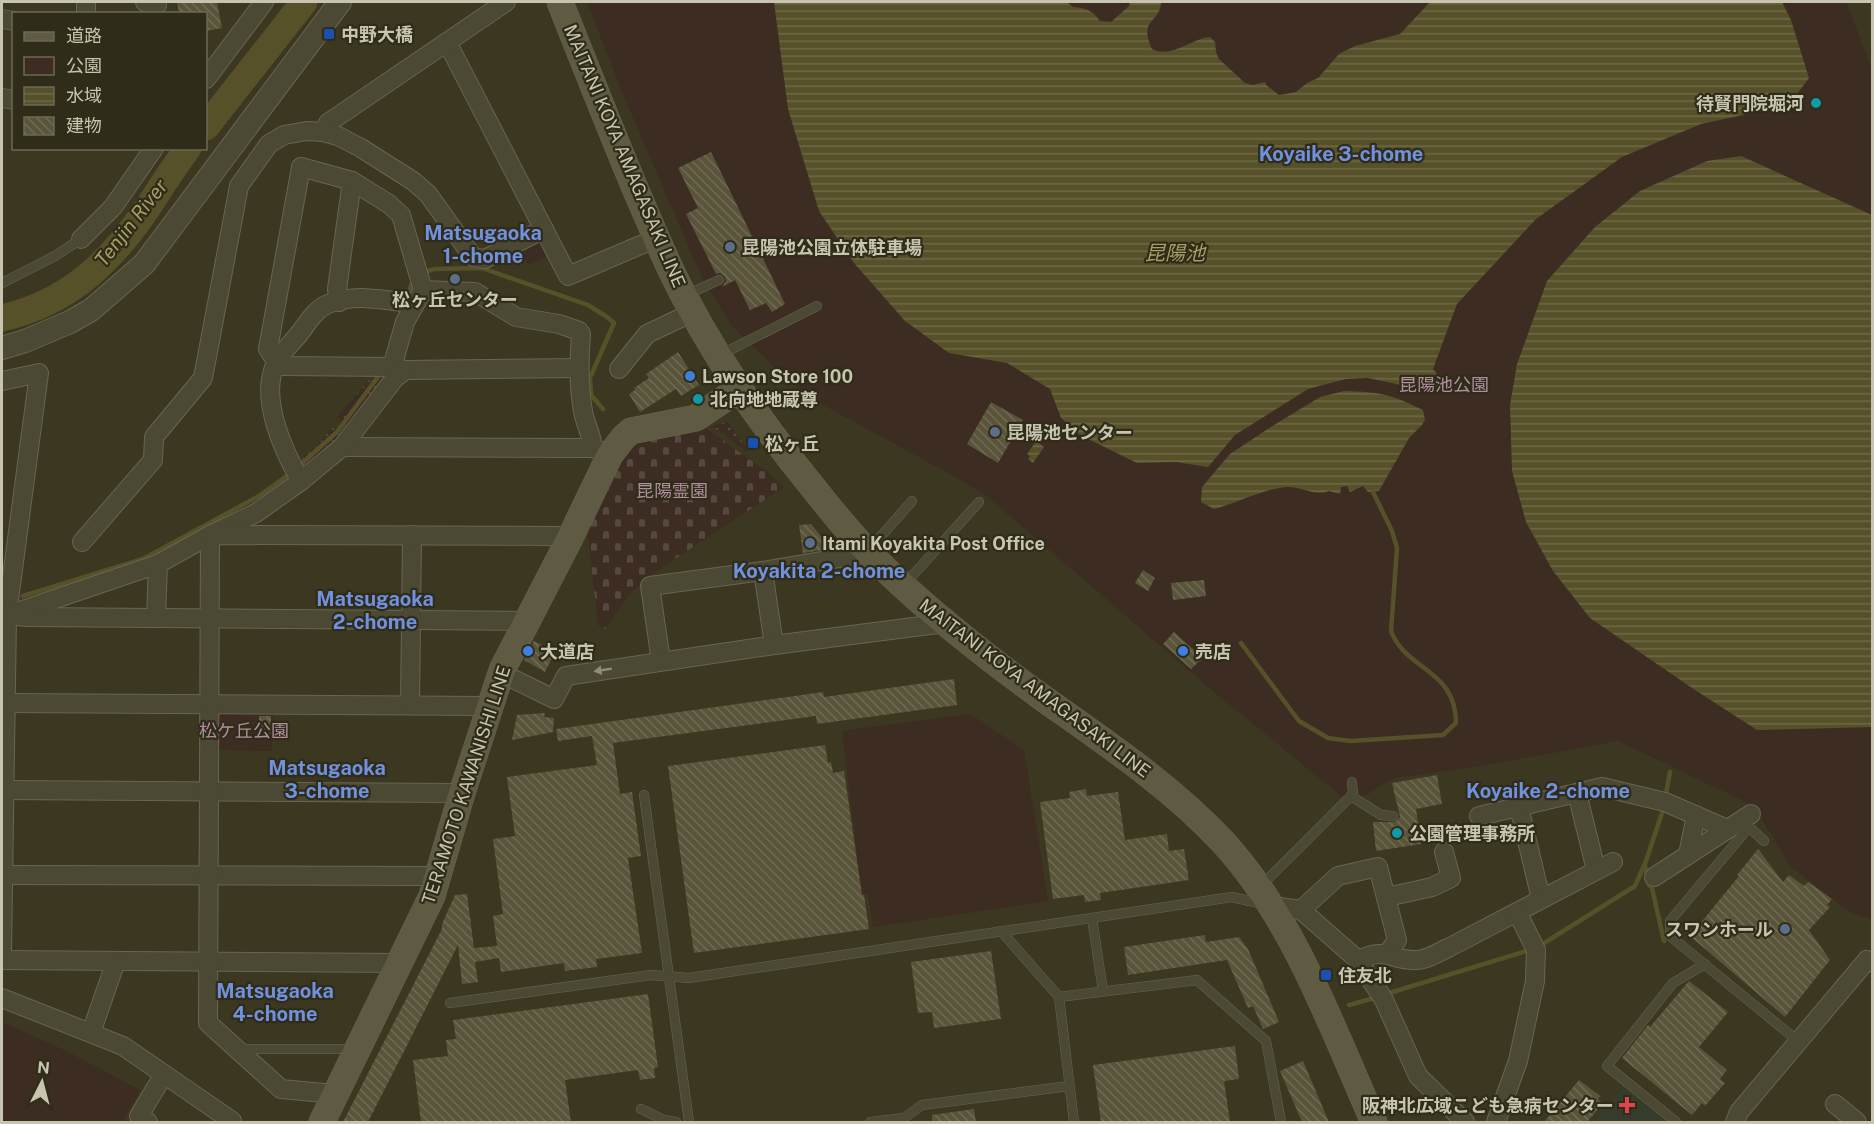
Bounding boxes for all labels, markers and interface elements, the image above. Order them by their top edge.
legend [12,12,207,150]
street label: MAITANI KOYA AMAGASAKI LINE [560,21,690,291]
place label: 中野大橋 [341,24,413,45]
text: 道路 [66,25,102,46]
marker: 中野大橋 [322,27,336,41]
text: 公園 [66,55,102,76]
text: 水域 [66,85,102,106]
place label: 待賢門院堀河 [1696,93,1804,114]
marker: 待賢門院堀河 [1809,96,1823,110]
text: 建物 [66,115,102,136]
district label: Koyaike 3-chome [1259,142,1423,166]
water label: Tenjin River [90,174,173,271]
district label: Matsugaoka 1-chome [424,221,542,268]
place label: 昆陽池公園立体駐車場 [742,237,922,258]
marker: 昆陽池公園立体駐車場 [723,240,737,254]
water label: 昆陽池 [1145,241,1207,265]
marker: 松ヶ丘センター [448,272,462,286]
place label: 松ヶ丘センター [392,289,518,310]
place label: Lawson Store 100 [702,366,853,387]
marker: Lawson Store 100 [683,369,697,383]
park label: 昆陽池公園 [1399,374,1489,395]
place label: 北向地地蔵尊 [710,389,818,410]
marker: 北向地地蔵尊 [691,392,705,406]
place label: 昆陽池センター [1007,422,1133,443]
marker: 昆陽池センター [988,425,1002,439]
place label: 松ヶ丘 [765,433,819,454]
marker: 松ヶ丘 [746,436,760,450]
park label: 昆陽霊園 [636,480,708,501]
place label: Itami Koyakita Post Office [822,533,1045,554]
marker: Itami Koyakita Post Office [803,536,817,550]
district label: Koyakita 2-chome [733,559,905,583]
district label: Matsugaoka 2-chome [316,587,434,634]
street label: MAITANI KOYA AMAGASAKI LINE [915,594,1155,782]
place label: 大道店 [540,641,594,662]
place label: 売店 [1195,641,1231,662]
marker: 大道店 [521,644,535,658]
marker: 売店 [1176,644,1190,658]
street label: TERAMOTO KAWANISHI LINE [417,663,515,907]
one-way arrow [593,666,612,675]
park label: 松ケ丘公園 [199,720,289,741]
district label: Matsugaoka 3-chome [268,756,386,803]
district label: Koyaike 2-chome [1466,779,1630,803]
place label: 公園管理事務所 [1409,823,1535,844]
marker: 公園管理事務所 [1390,826,1404,840]
place label: スワンホール [1665,919,1773,940]
marker: スワンホール [1778,922,1792,936]
place label: 住友北 [1338,965,1392,986]
marker: 住友北 [1319,968,1333,982]
district label: Matsugaoka 4-chome [216,979,334,1026]
north arrow [12,1052,72,1112]
text: N [36,1057,51,1078]
place label: 阪神北広域こども急病センター [1362,1095,1614,1116]
marker: 阪神北広域こども急病センター [1618,1096,1636,1114]

